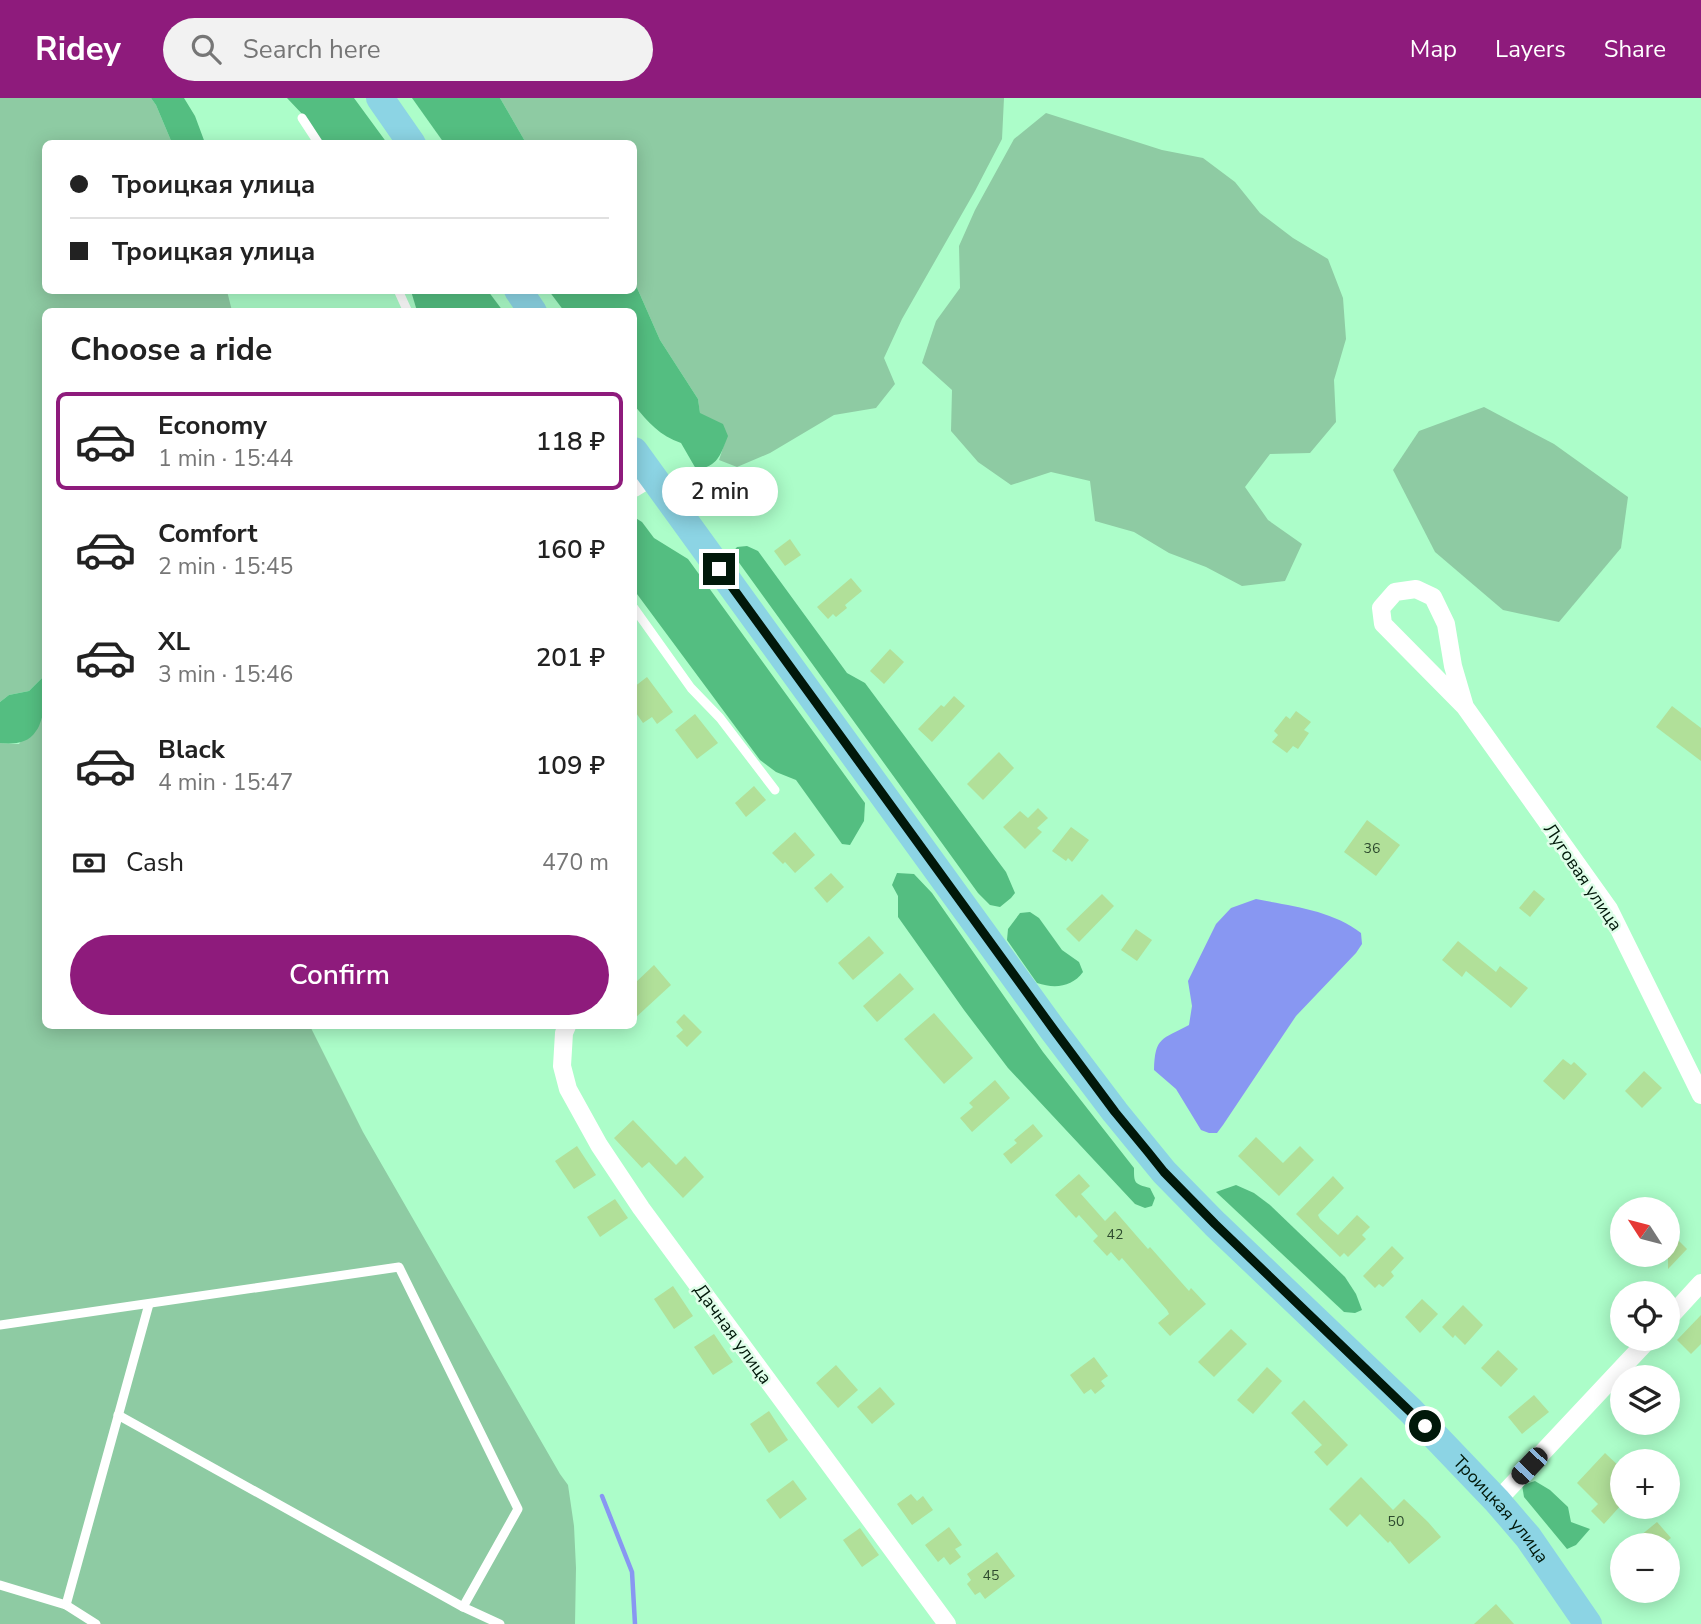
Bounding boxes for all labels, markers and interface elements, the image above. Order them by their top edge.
search box [163,18,653,81]
text: Ridey [35,27,121,72]
icon: search [187,30,225,68]
text: Search here [243,32,381,67]
text: Map [1410,33,1457,65]
text: Layers [1495,33,1566,65]
text: Share [1604,33,1666,65]
text: Троицкая улица [112,167,315,202]
text: Троицкая улица [112,234,315,269]
text: Choose a ride [70,328,272,371]
text: Economy [158,408,267,443]
icon: car [74,410,137,473]
text: 118 ₽ [536,424,605,459]
text: 1 min · 15:44 [158,443,293,474]
callout: 2 min [661,468,777,517]
text: 2 min [691,476,749,507]
text: Comfort [158,516,258,551]
icon: car [74,518,137,581]
text: 160 ₽ [536,532,605,567]
text: 2 min · 15:45 [158,551,293,582]
route end [703,553,735,585]
text: XL [158,624,190,659]
icon: car [74,626,137,689]
text: 201 ₽ [536,640,605,675]
text: 3 min · 15:46 [158,659,293,690]
text: Black [158,732,225,767]
icon: car [74,734,137,797]
text: 109 ₽ [536,748,605,783]
text: 4 min · 15:47 [158,767,293,798]
street label: Луговая улица [1538,819,1628,935]
house number: 36 [1364,839,1380,858]
icon: cash [70,844,108,882]
text: Cash [126,845,184,880]
text: 470 m [542,847,609,878]
button: Confirm [70,935,609,1015]
north arrow [1610,1197,1680,1267]
map controls [1610,1197,1680,1603]
house number: 42 [1107,1225,1123,1244]
street label: Дачная улица [688,1279,778,1389]
button: locate [1610,1281,1680,1351]
button: layers [1610,1365,1680,1435]
route start [1409,1410,1441,1442]
car [1507,1443,1552,1489]
button: + [1610,1449,1680,1519]
street label: Троицкая улица [1448,1450,1554,1568]
house number: 50 [1388,1512,1404,1531]
button: − [1610,1533,1680,1603]
house number: 45 [983,1566,999,1585]

